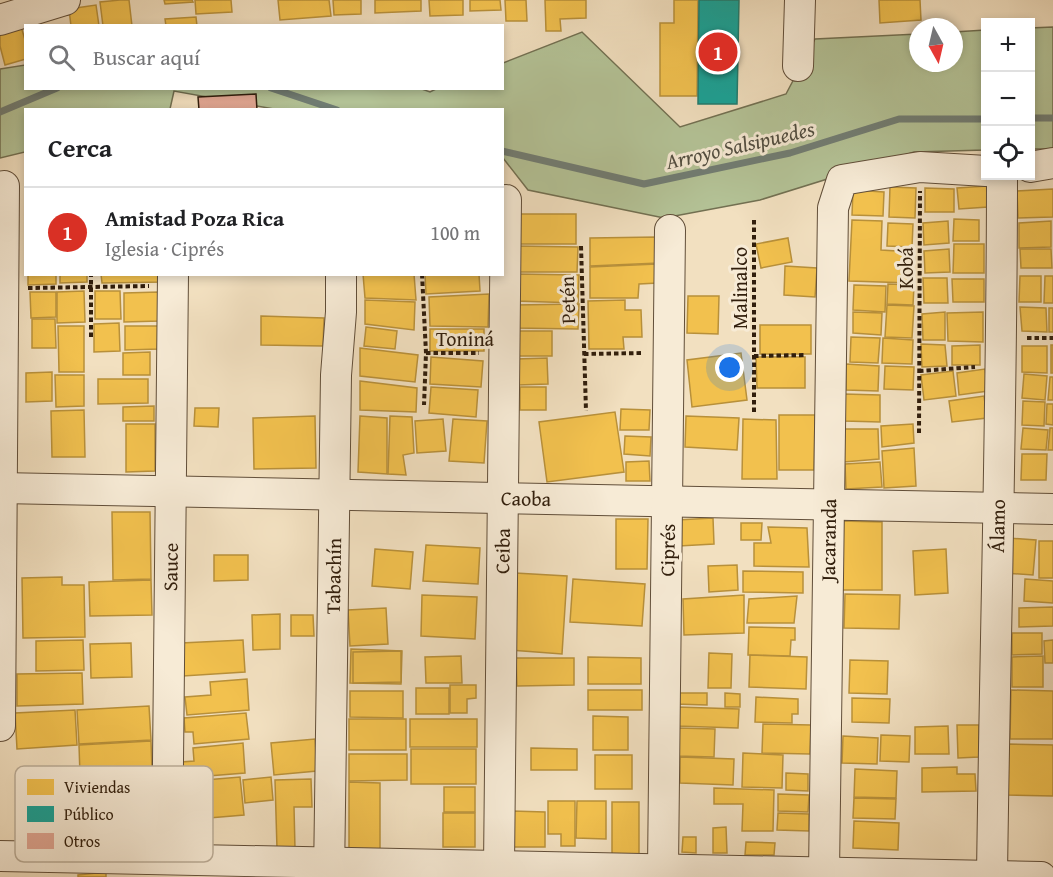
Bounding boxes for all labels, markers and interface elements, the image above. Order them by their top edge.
north arrow [909,18,963,72]
map controls [981,18,1035,180]
button: + [981,18,1035,72]
search box [24,24,504,90]
pin: 1 [698,29,738,74]
icon: search [45,41,78,74]
text: Buscar aquí [93,41,200,73]
button: − [981,72,1035,126]
water label: Arroyo Salsipuedes [662,113,818,177]
button: locate [981,126,1035,180]
text: Cerca [48,128,112,167]
text: Amistad Poza Rica [105,202,284,234]
text: 1 [62,218,73,247]
text: 100 m [430,218,480,247]
text: Iglesia · Ciprés [105,234,224,263]
street label: Malinalco [725,247,754,329]
street label: Kobá [891,247,920,289]
street label: Petén [552,276,582,324]
street label: Toniná [436,324,495,353]
your location [715,353,744,382]
street label: Caoba [501,483,552,513]
street label: Jacaranda [813,498,843,585]
street label: Álamo [982,499,1012,553]
street label: Ciprés [652,523,682,577]
street label: Ceiba [487,527,517,574]
street label: Tabachín [318,538,348,614]
street label: Sauce [155,543,185,591]
legend [15,766,213,862]
text: Viviendas [64,775,130,799]
text: Público [64,802,114,826]
text: Otros [64,829,100,853]

